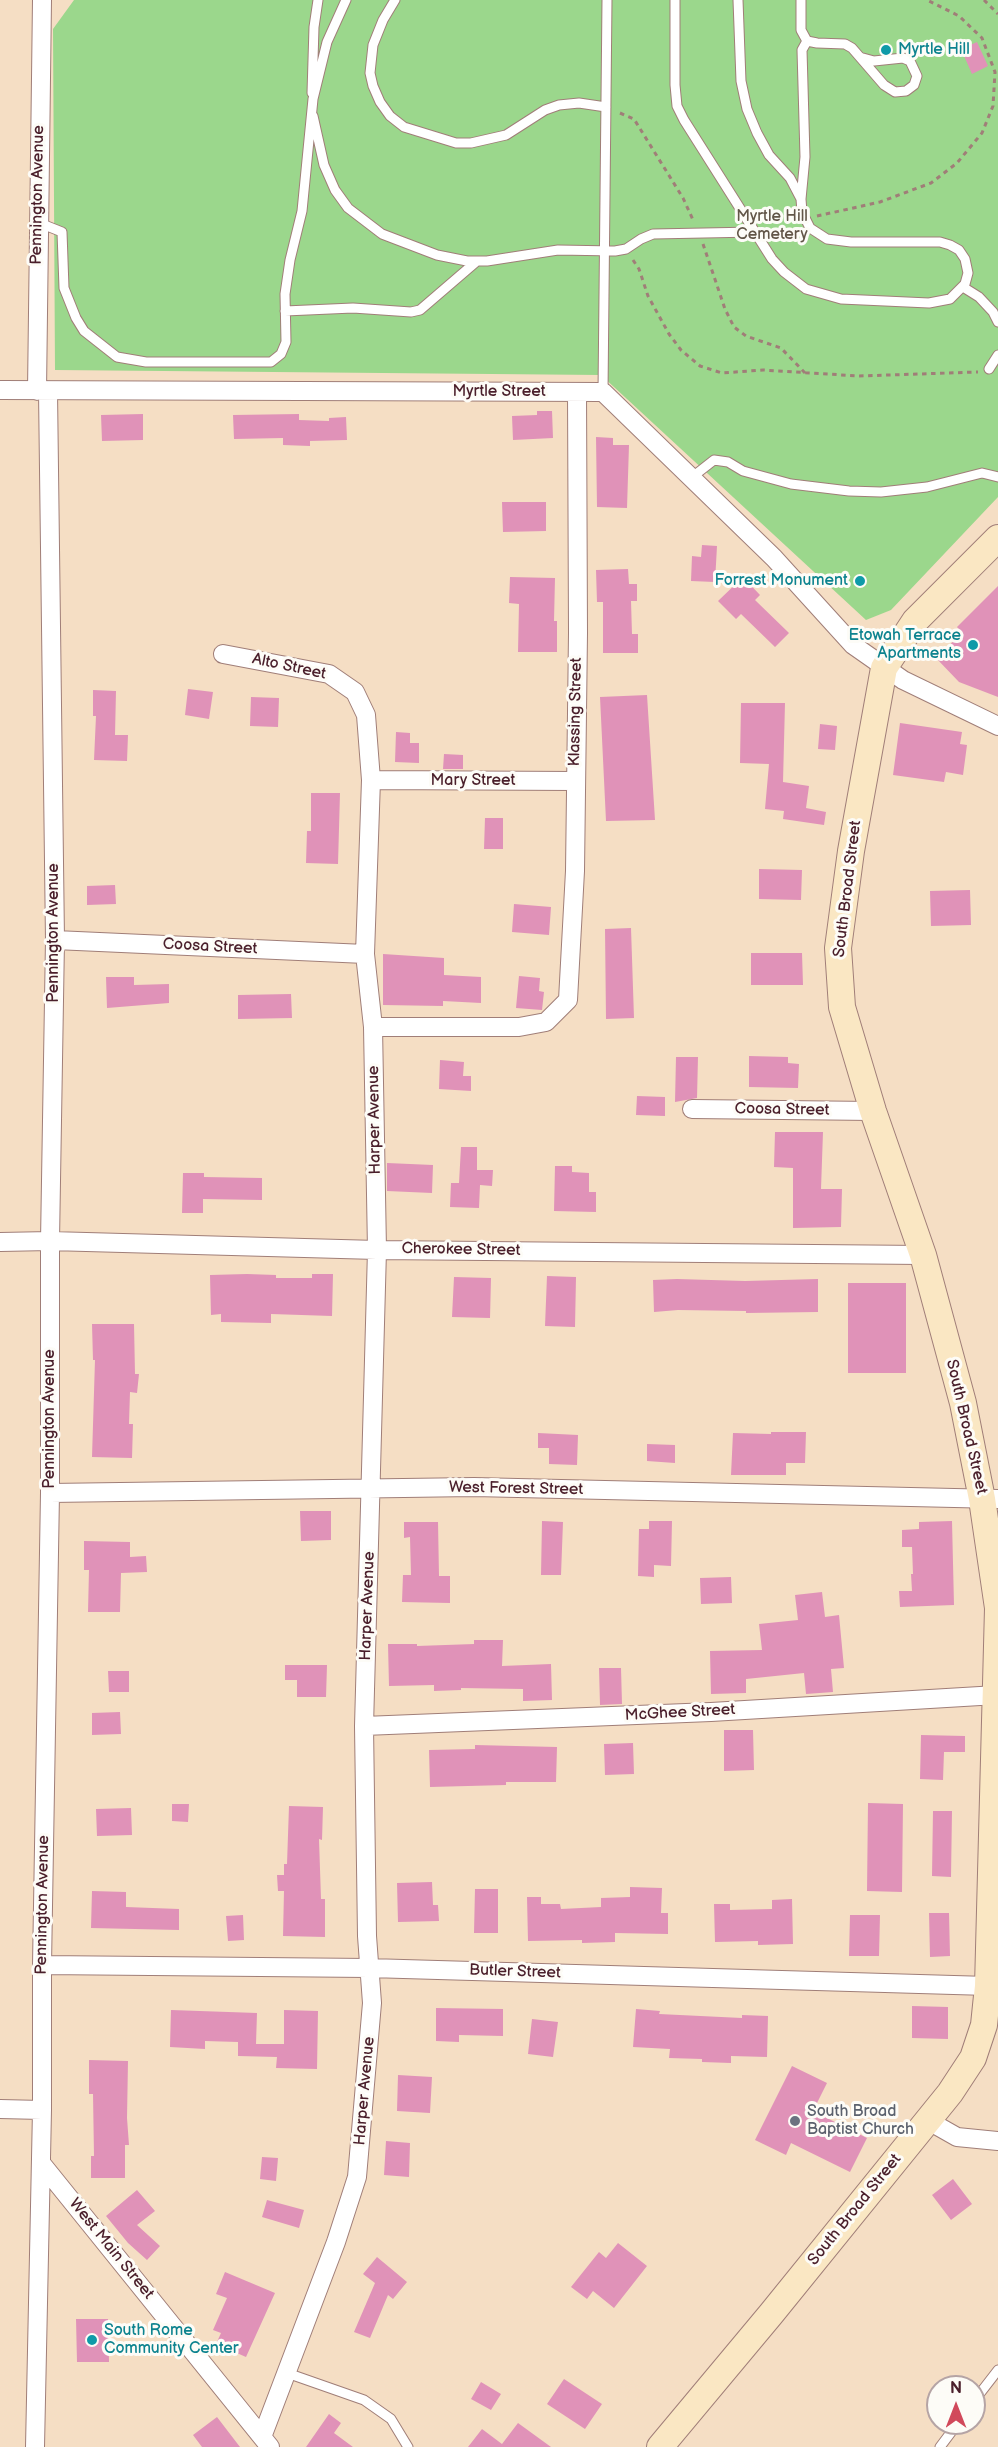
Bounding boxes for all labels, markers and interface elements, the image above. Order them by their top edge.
place label: Myrtle Hill [898,40,970,60]
marker: Myrtle Hill [879,43,893,57]
street label: Pennington Avenue [27,125,49,265]
park label: Myrtle Hill Cemetery [736,207,808,245]
street label: Myrtle Street [452,382,546,402]
place label: Forrest Monument [715,571,848,591]
marker: Forrest Monument [853,574,867,588]
place label: Etowah Terrace Apartments [848,626,961,664]
marker: Etowah Terrace Apartments [966,638,980,652]
street label: Alto Street [250,650,328,684]
street label: Klassing Street [565,657,587,767]
street label: Mary Street [431,771,515,791]
street label: South Broad Street [830,820,866,958]
street label: Pennington Avenue [44,863,64,1003]
street label: Coosa Street [162,935,258,959]
street label: Harper Avenue [364,1065,386,1175]
street label: Coosa Street [734,1100,830,1120]
street label: Cherokee Street [401,1239,521,1261]
street label: Pennington Avenue [40,1349,60,1489]
street label: South Broad Street [941,1358,991,1496]
street label: West Forest Street [449,1478,583,1500]
street label: Harper Avenue [357,1551,379,1661]
street label: McGhee Street [624,1701,736,1725]
street label: Pennington Avenue [32,1835,54,1975]
street label: Butler Street [469,1961,561,1983]
street label: Harper Avenue [351,2036,379,2146]
place label: South Broad Baptist Church [807,2102,914,2140]
marker: South Broad Baptist Church [788,2114,802,2128]
street label: South Broad Street [804,2150,906,2270]
street label: West Main Street [64,2195,158,2303]
place label: South Rome Community Center [104,2321,239,2359]
marker: South Rome Community Center [85,2333,99,2347]
north arrow [926,2375,986,2435]
text: N [950,2379,962,2398]

